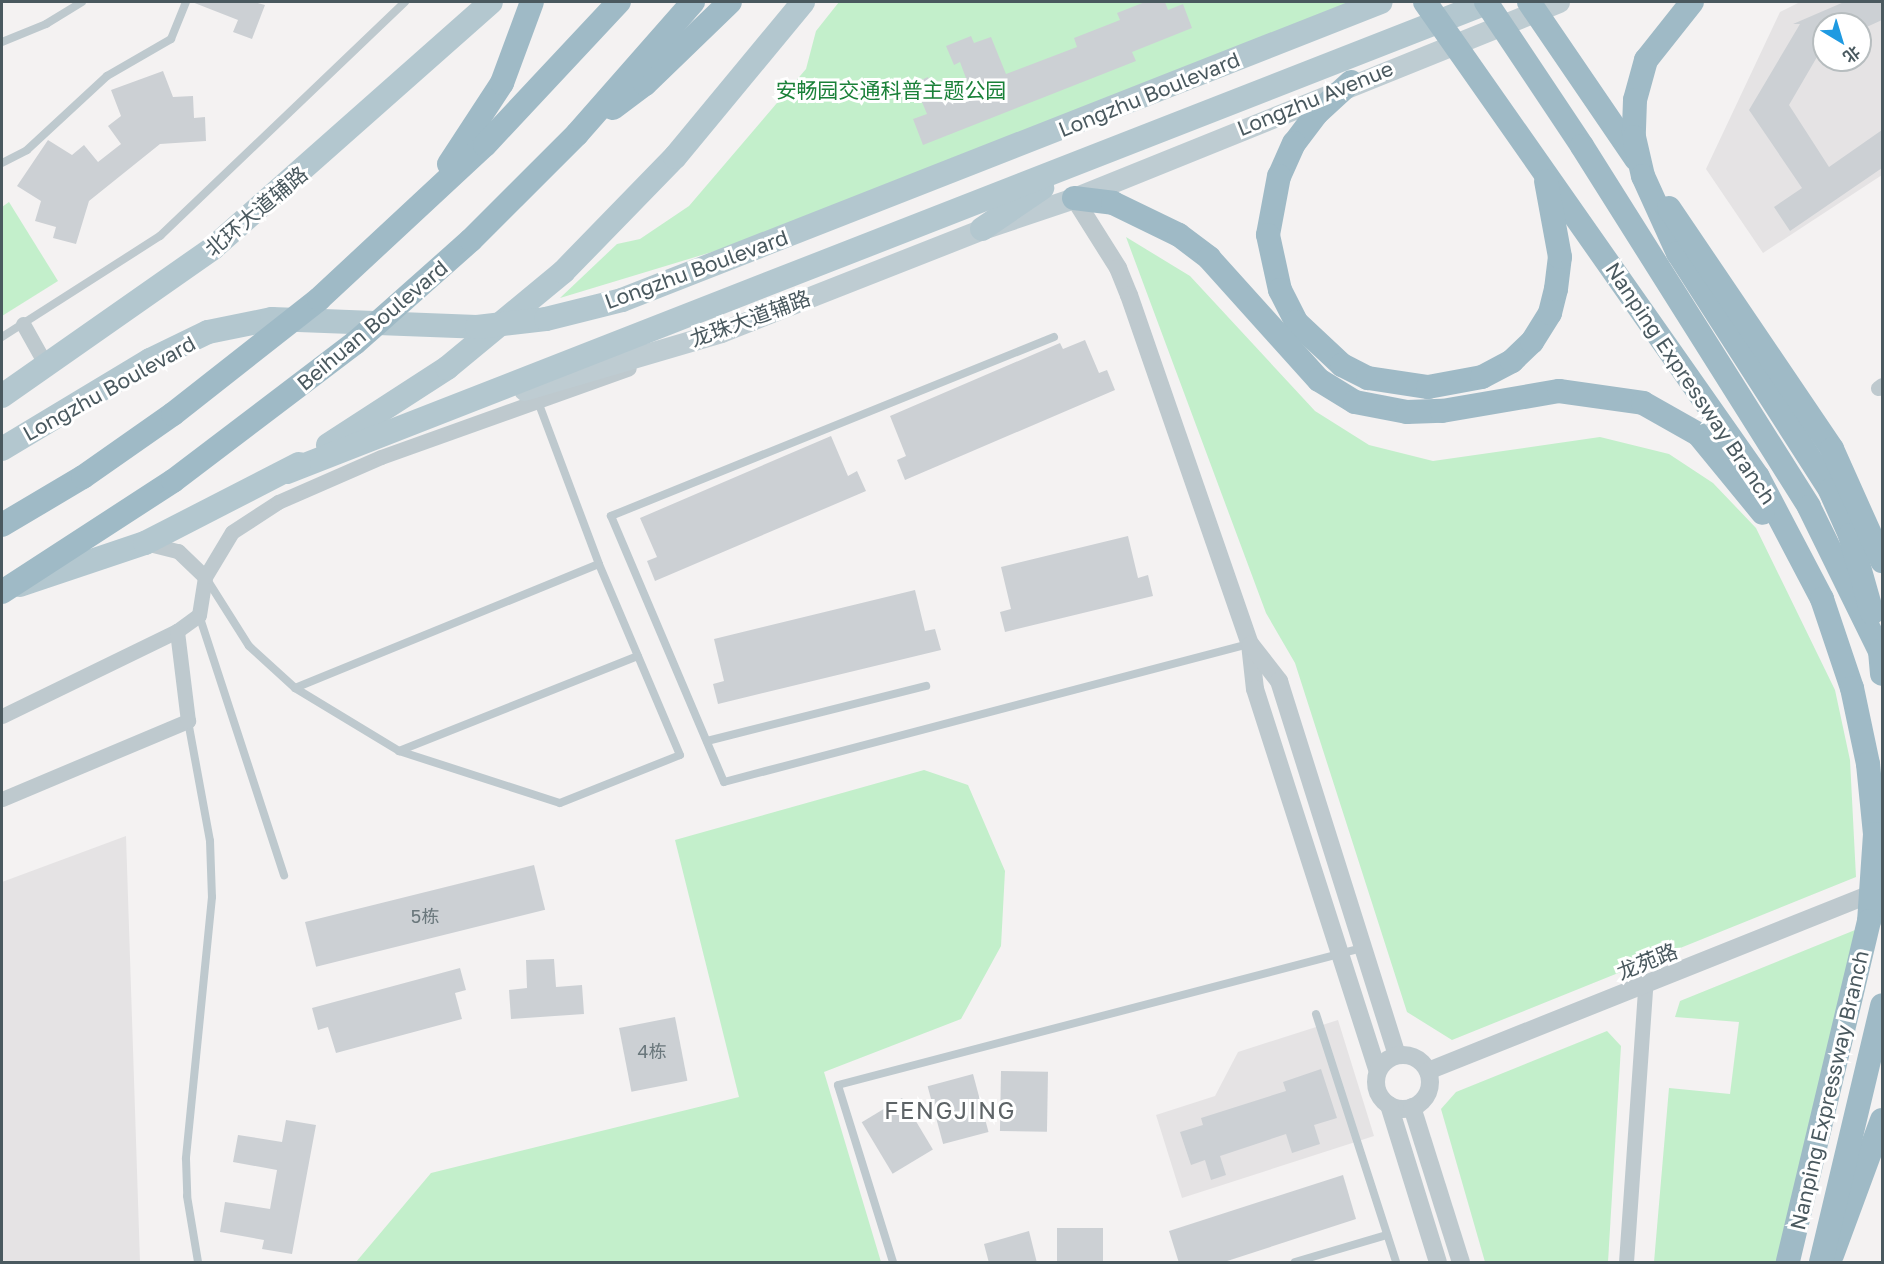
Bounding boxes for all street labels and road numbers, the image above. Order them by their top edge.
street label: Longzhu Boulevard [1055,46,1243,142]
street label: Longzhu Avenue [1233,55,1397,141]
street label: 北环大道辅路 [200,161,312,261]
street label: Longzhu Boulevard [601,224,791,314]
street label: Beihuan Boulevard [291,255,453,395]
street label: Nanping Expressway Branch [1601,257,1781,509]
street label: 龙珠大道辅路 [686,285,814,351]
street label: Longzhu Boulevard [18,330,200,446]
street label: 龙苑路 [1613,938,1681,984]
street label: Nanping Expressway Branch [1785,948,1873,1232]

